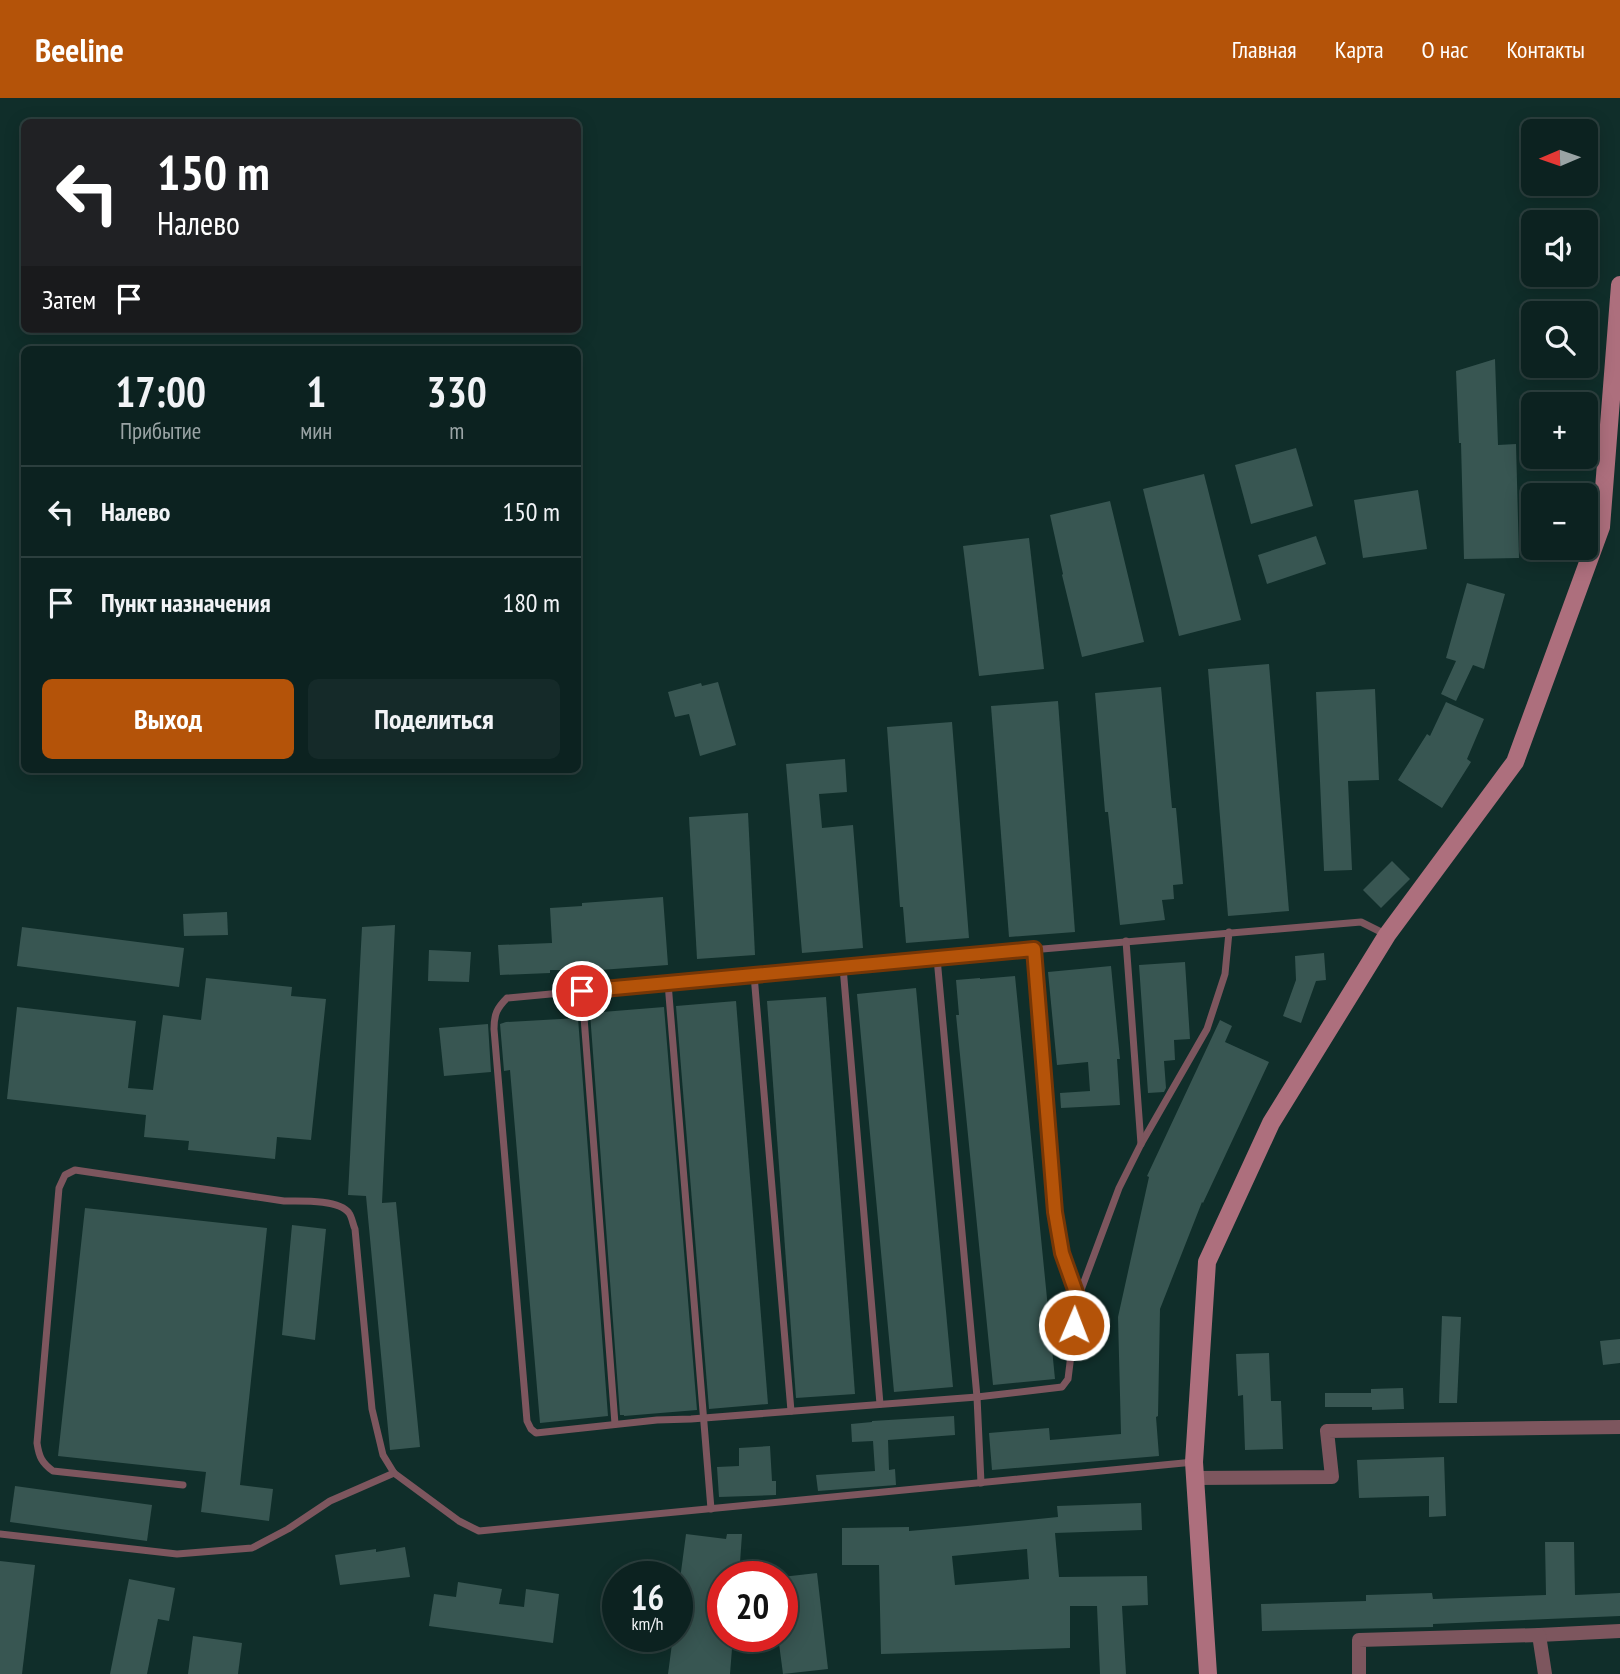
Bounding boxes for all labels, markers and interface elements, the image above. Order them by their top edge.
text: Beeline [35,28,124,71]
text: Главная [1232,34,1297,65]
text: Карта [1335,34,1384,65]
text: О нас [1422,34,1468,65]
text: Контакты [1506,34,1585,65]
north arrow [1521,119,1598,196]
map controls [1521,119,1598,560]
text: 150 m [157,140,270,204]
icon: left [42,147,133,238]
text: Налево [157,202,240,244]
button: sound [1521,210,1598,287]
icon: arrive [110,280,148,318]
text: Затем [42,283,96,316]
button: search [1521,301,1598,378]
text: 17:00 [115,364,206,419]
text: 1 [306,364,326,419]
text: 330 [427,364,487,419]
button: + [1521,392,1598,469]
text: Прибытие [120,416,201,445]
text: мин [300,416,332,445]
text: m [449,416,464,445]
button: − [1521,483,1598,560]
icon: left [42,493,80,531]
text: Налево [101,495,170,528]
text: 150 m [502,495,560,528]
icon: arrive [42,584,80,622]
text: Пункт назначения [101,586,271,619]
text: 180 m [502,586,560,619]
button: Выход [42,679,294,759]
button: Поделиться [308,679,560,759]
pin [552,961,612,1021]
icon: arrive [563,972,601,1010]
position arrow [1037,1288,1111,1362]
speed limit sign: 20 [707,1561,798,1652]
text: 16 [631,1574,664,1620]
text: km/h [632,1612,663,1635]

